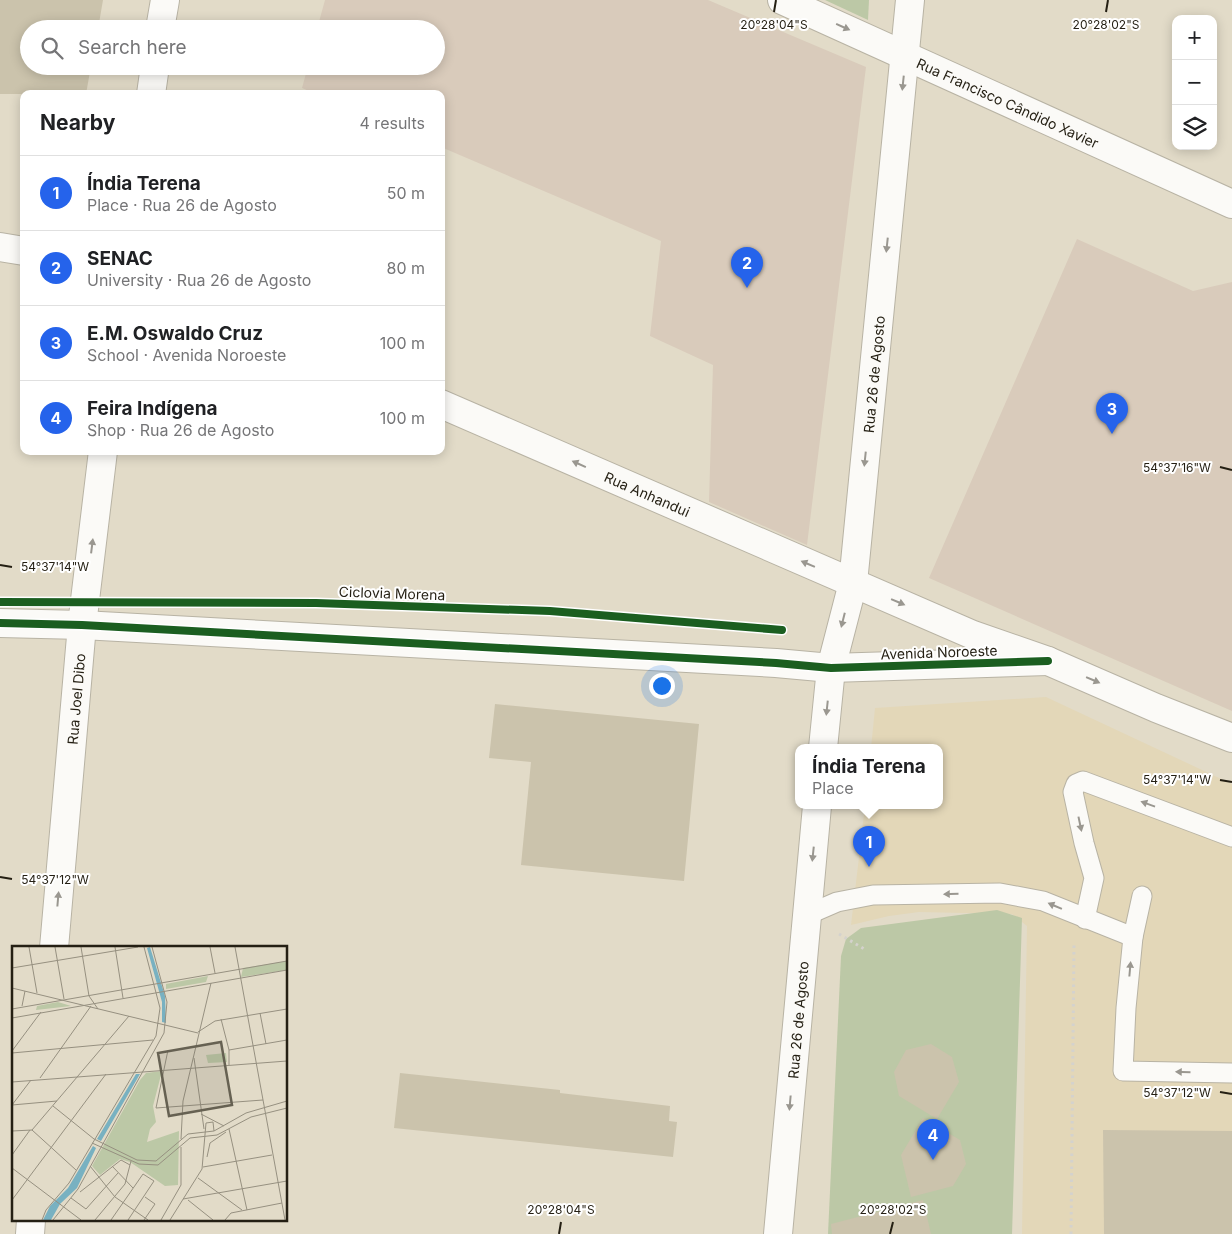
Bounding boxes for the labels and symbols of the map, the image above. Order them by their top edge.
text: 20°28'04"S [740,17,808,32]
text: 20°28'02"S [1073,17,1140,32]
one-way arrow [836,23,850,31]
street label: Rua Francisco Cândido Xavier [914,54,1102,151]
one-way arrow [899,76,907,92]
one-way arrow [882,237,890,253]
pin: 2 [731,247,763,288]
street label: Rua 26 de Agosto [859,315,888,434]
pin: 3 [1096,393,1128,434]
one-way arrow [861,451,869,467]
one-way arrow [572,459,586,467]
text: 54°37'16"W [1143,460,1211,475]
street label: Rua Anhandui [602,468,693,520]
one-way arrow [88,537,96,553]
text: 54°37'14"W [21,559,89,574]
one-way arrow [801,559,815,567]
street label: Ciclovia Morena [338,583,446,603]
one-way arrow [890,599,905,606]
one-way arrow [839,612,847,627]
street label: Avenida Noroeste [880,641,998,663]
street label: Rua Joel Dibo [63,653,88,745]
your location [649,673,675,699]
one-way arrow [1086,677,1100,685]
one-way arrow [823,701,831,717]
text: 54°37'14"W [1143,772,1211,787]
one-way arrow [1140,800,1155,808]
one-way arrow [1076,816,1084,832]
pin: 1 [853,826,885,867]
one-way arrow [808,847,816,863]
text: 54°37'12"W [21,872,89,887]
one-way arrow [943,890,959,898]
one-way arrow [55,891,63,907]
one-way arrow [1048,902,1062,910]
inset map [12,946,288,1222]
street label: Rua 26 de Agosto [784,960,811,1079]
one-way arrow [1126,961,1134,977]
one-way arrow [1175,1068,1191,1076]
text: 54°37'12"W [1143,1085,1211,1100]
one-way arrow [786,1096,794,1112]
pin: 4 [917,1119,949,1160]
text: 20°28'04"S [527,1202,595,1217]
text: 20°28'02"S [860,1202,927,1217]

